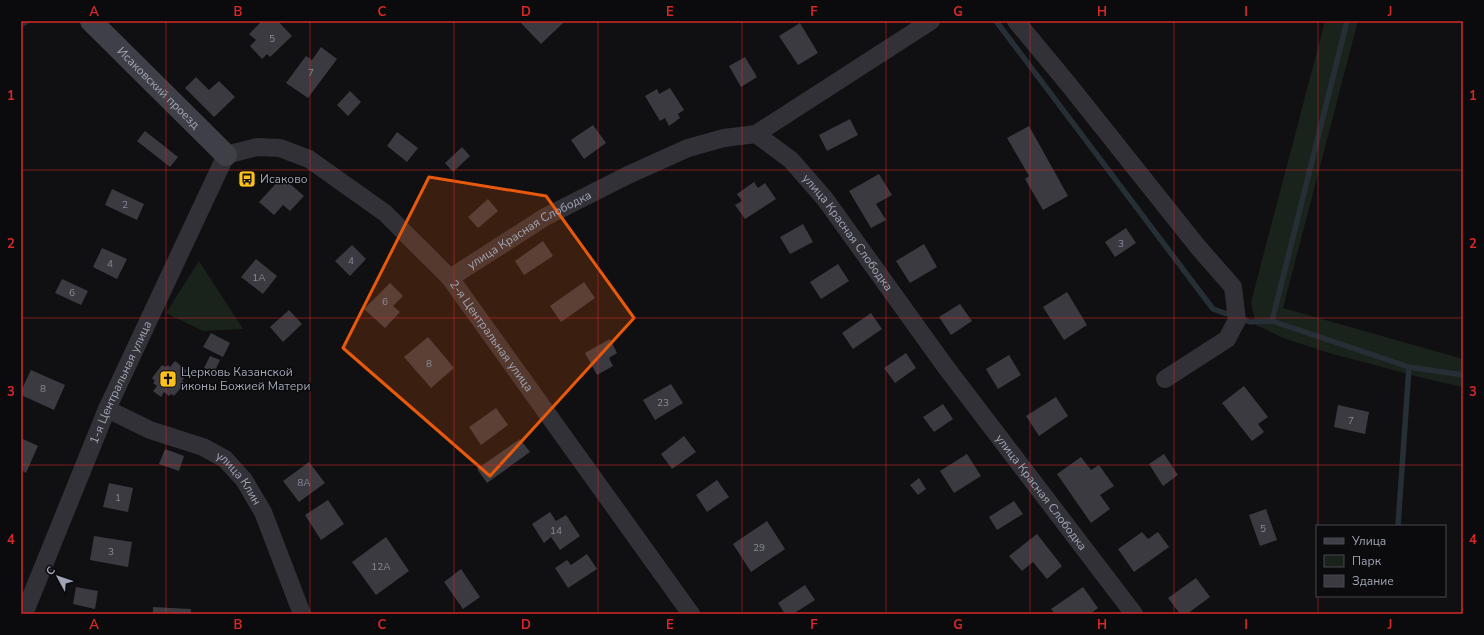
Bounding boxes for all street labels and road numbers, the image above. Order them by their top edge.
street label: Исаковский проезд [114,43,203,133]
street label: улица Красная Слободка [799,171,896,294]
street label: улица Красная Слободка [464,187,594,273]
street label: 2-я Центральная улица [446,277,537,395]
street label: 1-я Центральная улица [86,318,155,446]
street label: улица Красная Слободка [992,431,1091,553]
street label: улица Клин [213,448,265,508]

